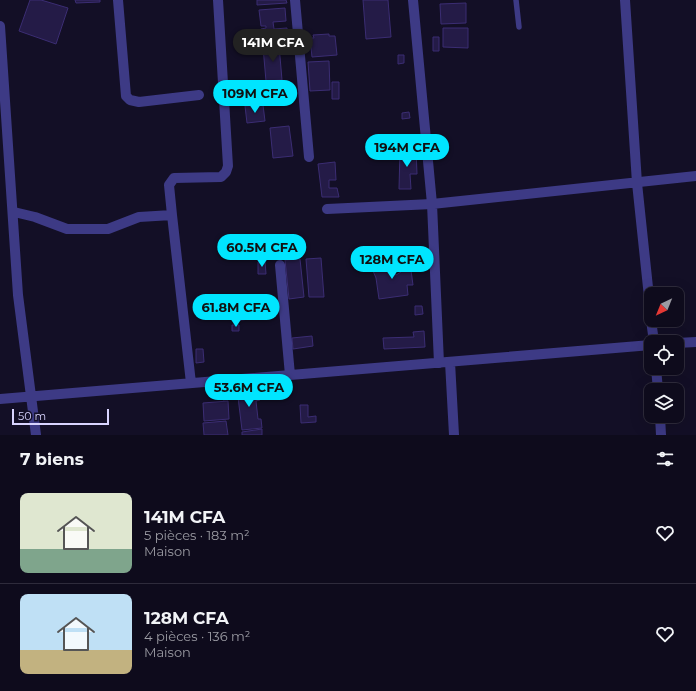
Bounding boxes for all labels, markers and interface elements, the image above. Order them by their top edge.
pin: 141M CFA [232,29,314,63]
text: 141M CFA [242,34,304,50]
pin: 109M CFA [214,80,296,114]
text: 109M CFA [222,85,288,101]
pin: 194M CFA [366,134,448,168]
text: 194M CFA [374,139,440,155]
pin: 60.5M CFA [216,234,308,268]
text: 60.5M CFA [226,239,298,255]
pin: 128M CFA [351,246,433,280]
text: 128M CFA [360,251,424,267]
north arrow [644,287,684,327]
map controls [644,287,684,423]
pin: 61.8M CFA [190,294,282,328]
text: 61.8M CFA [202,299,270,315]
button: locate [644,335,684,375]
pin: 53.6M CFA [203,374,295,408]
text: 53.6M CFA [214,379,284,395]
button: layers [644,383,684,423]
scale bar [12,407,109,426]
text: 50 m [18,409,46,423]
icon: filters [654,448,676,470]
text: 7 biens [20,449,84,469]
text: 141M CFA [144,507,225,527]
icon: home [52,509,100,557]
icon: heart [654,522,676,544]
text: 5 pièces · 183 m² [144,527,250,543]
text: Maison [144,543,191,559]
text: 128M CFA [144,608,229,628]
icon: home [52,610,100,658]
icon: heart [654,623,676,645]
text: 4 pièces · 136 m² [144,628,250,644]
text: Maison [144,644,191,660]

